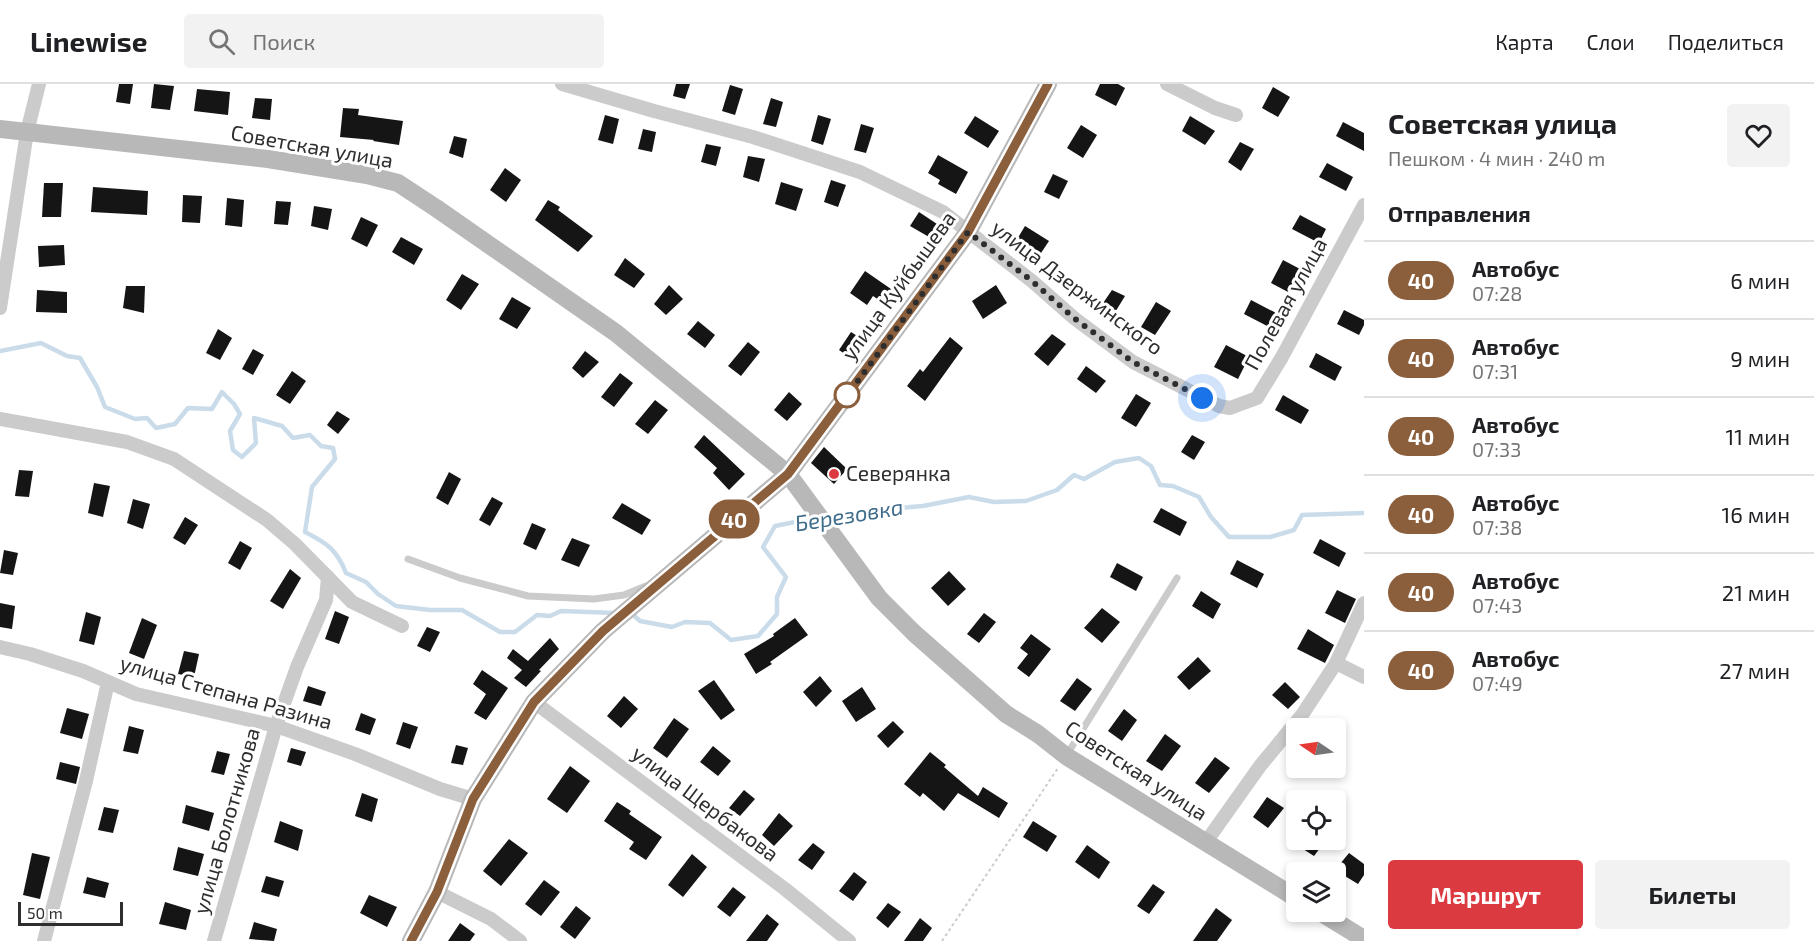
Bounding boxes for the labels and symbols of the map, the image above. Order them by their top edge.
street label: Советская улица [229,119,395,173]
street label: улица Куйбышева [835,206,961,365]
street label: улица Дзержинского [987,214,1168,360]
street label: Полевая улица [1238,233,1332,374]
unlabelled marker [834,382,860,408]
your location [1187,383,1217,413]
place label: Северянка [846,460,951,485]
marker: Северянка [827,467,841,481]
water label: Березовка [793,493,905,535]
line badge: 40 [707,500,761,538]
street label: улица Степана Разина [117,649,335,735]
street label: Советская улица [1061,714,1213,826]
north arrow [1286,718,1346,778]
street label: улица Болотникова [187,725,265,917]
street label: улица Щербакова [627,740,784,867]
scale bar [18,899,123,926]

